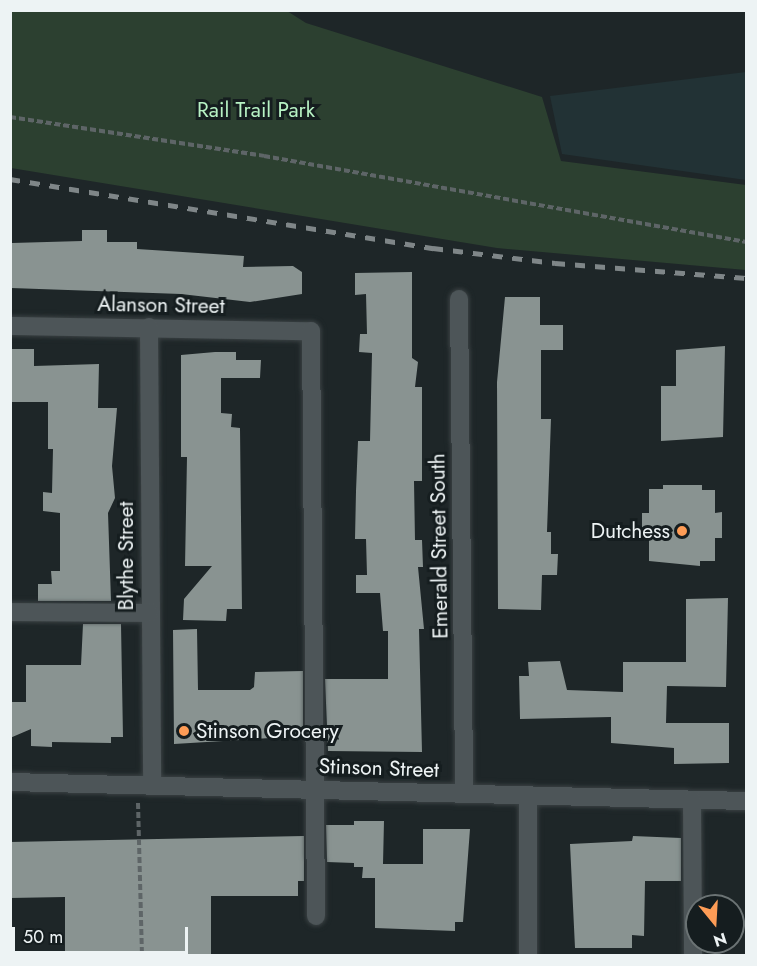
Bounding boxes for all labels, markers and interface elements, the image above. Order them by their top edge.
park label: Rail Trail Park [197,97,315,123]
street label: Alanson Street [97,291,225,319]
street label: Emerald Street South [425,453,453,639]
street label: Blythe Street [113,501,139,611]
place label: Dutchess [591,518,670,544]
marker: Dutchess [675,524,689,538]
place label: Stinson Grocery [196,718,339,744]
marker: Stinson Grocery [177,724,191,738]
street label: Stinson Street [318,753,440,783]
north arrow [685,894,745,954]
scale bar [15,915,190,953]
text: 50 m [23,924,63,950]
text: N [710,927,730,953]

